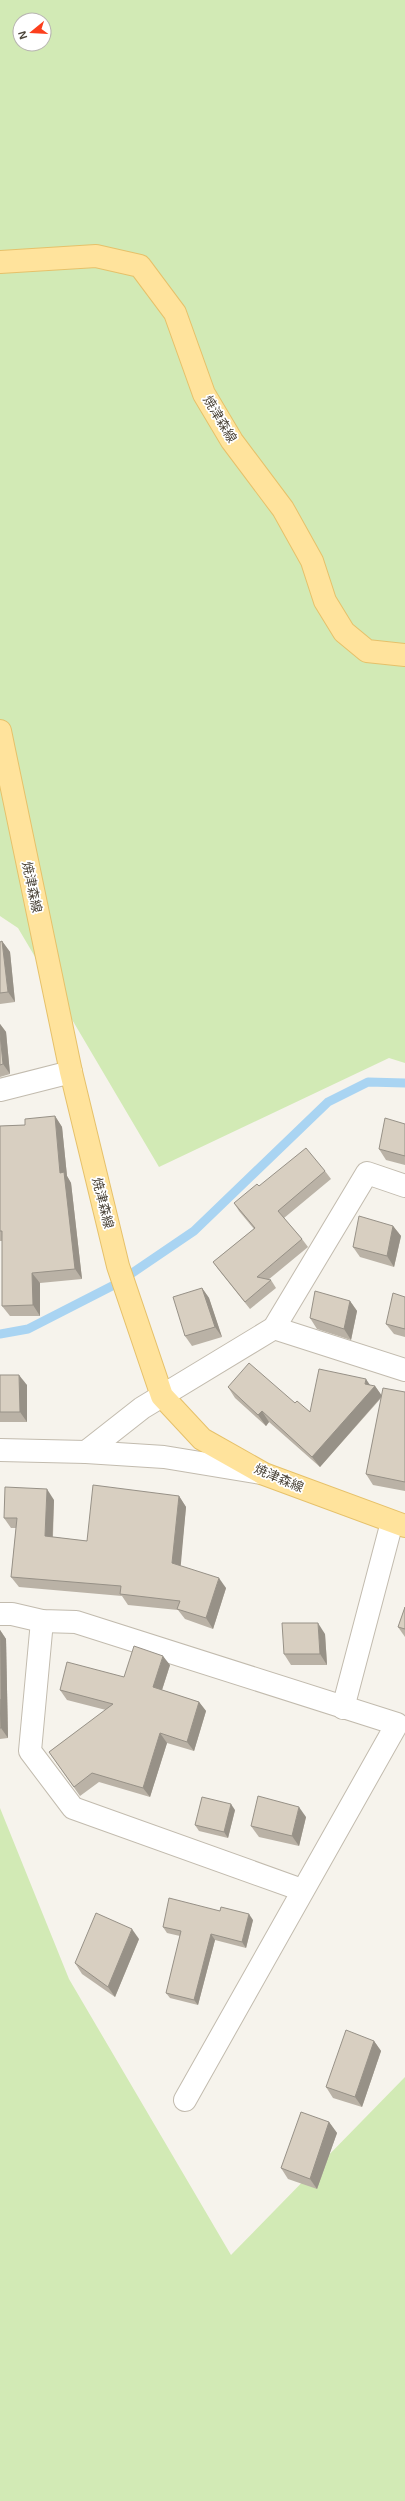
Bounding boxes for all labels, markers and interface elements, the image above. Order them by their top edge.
north arrow [12,12,52,52]
text: N [16,29,29,41]
street label: 焼津森線 [200,393,240,445]
street label: 焼津森線 [19,860,45,914]
street label: 焼津森線 [89,1176,117,1230]
street label: 焼津森線 [252,1461,306,1495]

